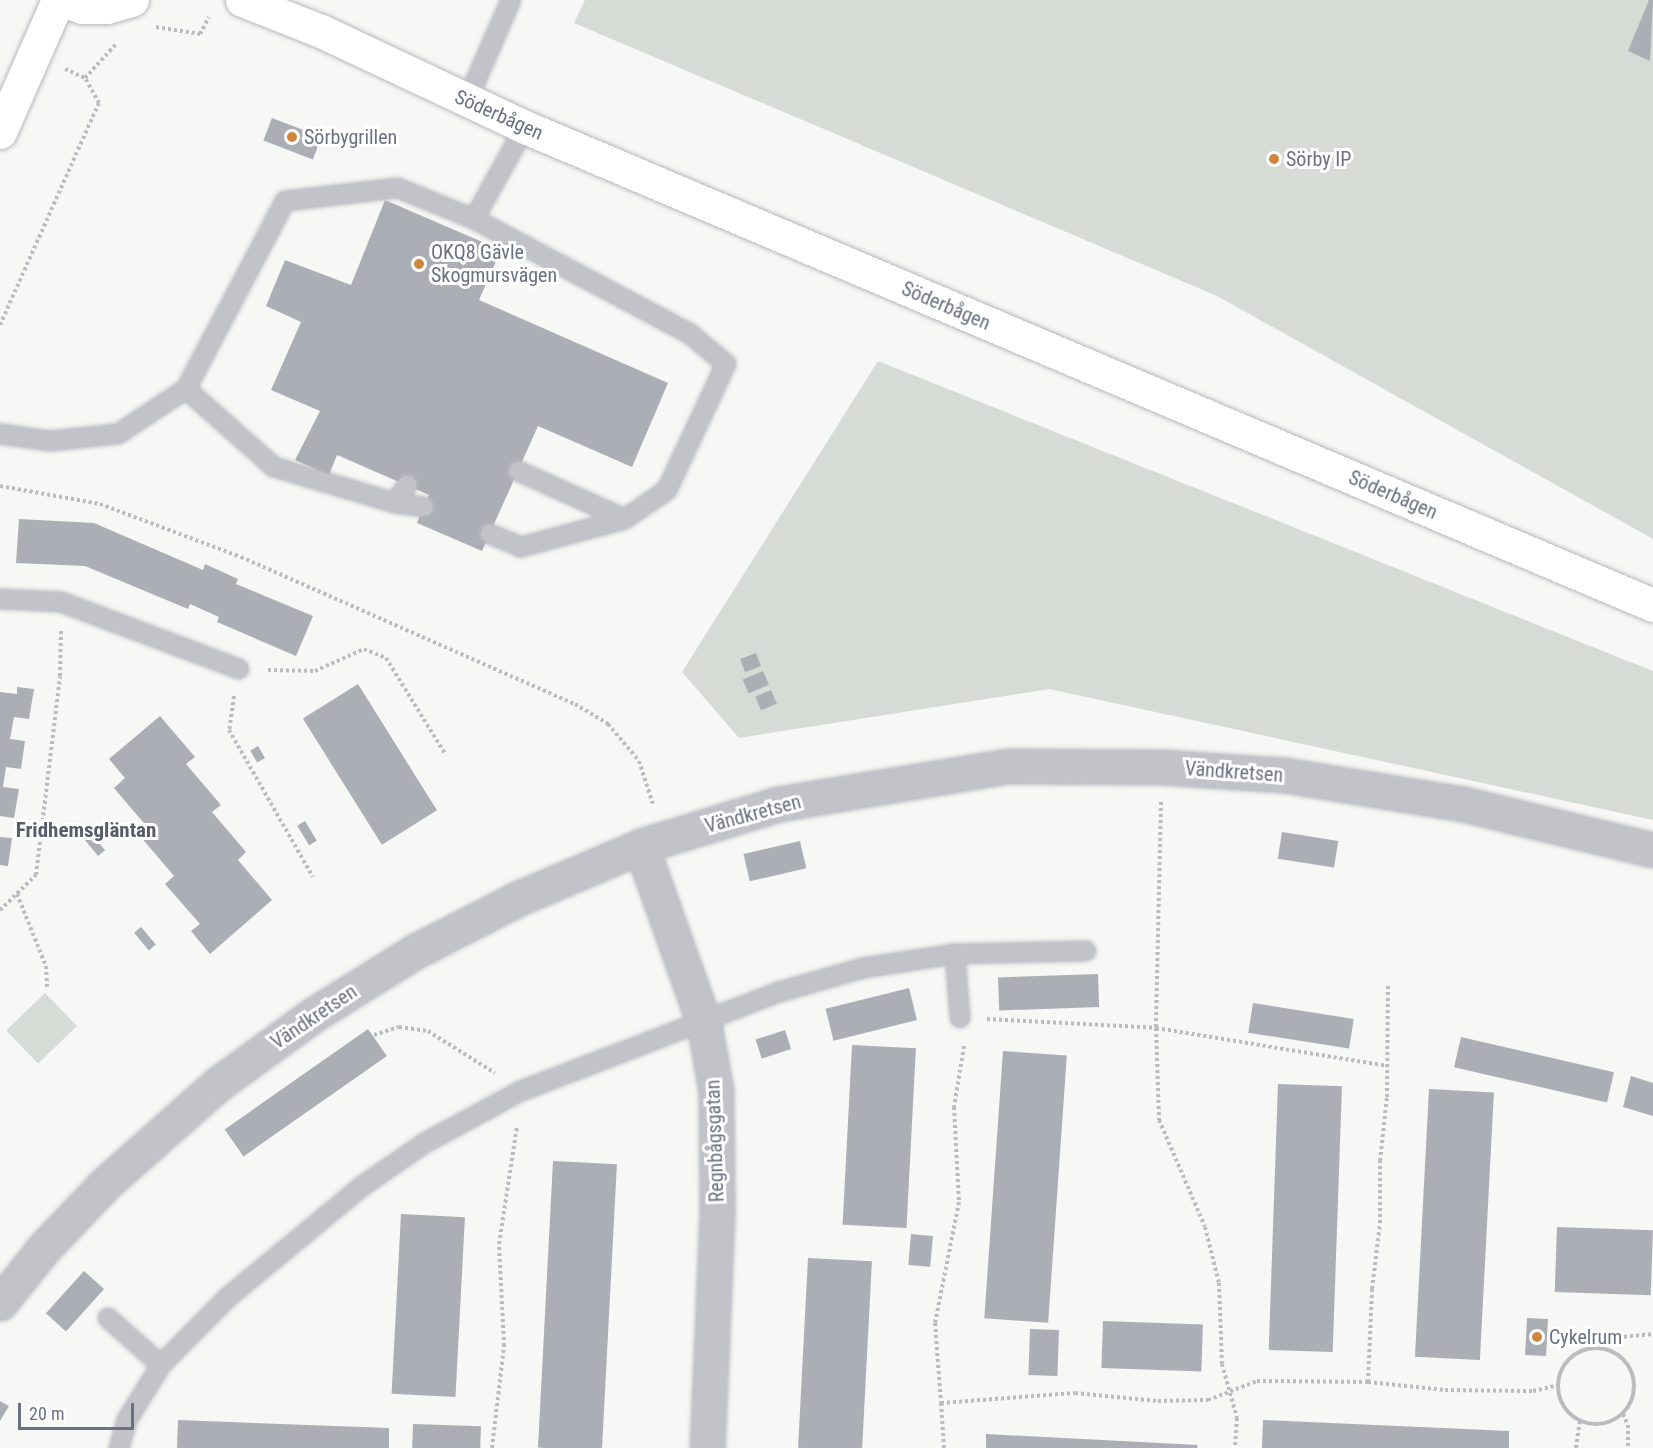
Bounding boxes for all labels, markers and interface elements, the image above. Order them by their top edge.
street label: Söderbågen [451,85,547,145]
place label: Sörbygrillen [304,125,397,149]
marker: Sörbygrillen [285,130,299,144]
place label: Sörby IP [1286,147,1351,171]
marker: Sörby IP [1267,152,1281,166]
place label: OKQ8 Gävle Skogmursvägen [431,240,557,287]
marker: OKQ8 Gävle Skogmursvägen [412,257,426,271]
street label: Söderbågen [898,277,994,335]
street label: Söderbågen [1345,466,1441,524]
street label: Vändkretsen [1184,757,1284,787]
street label: Vändkretsen [702,790,804,838]
district label: Fridhemsgläntan [16,817,156,843]
street label: Vändkretsen [267,980,361,1054]
street label: Regnbågsgatan [701,1079,729,1203]
place label: Cykelrum [1549,1325,1622,1349]
marker: Cykelrum [1530,1330,1544,1344]
scale bar [21,1391,136,1429]
text: 20 m [29,1403,64,1424]

